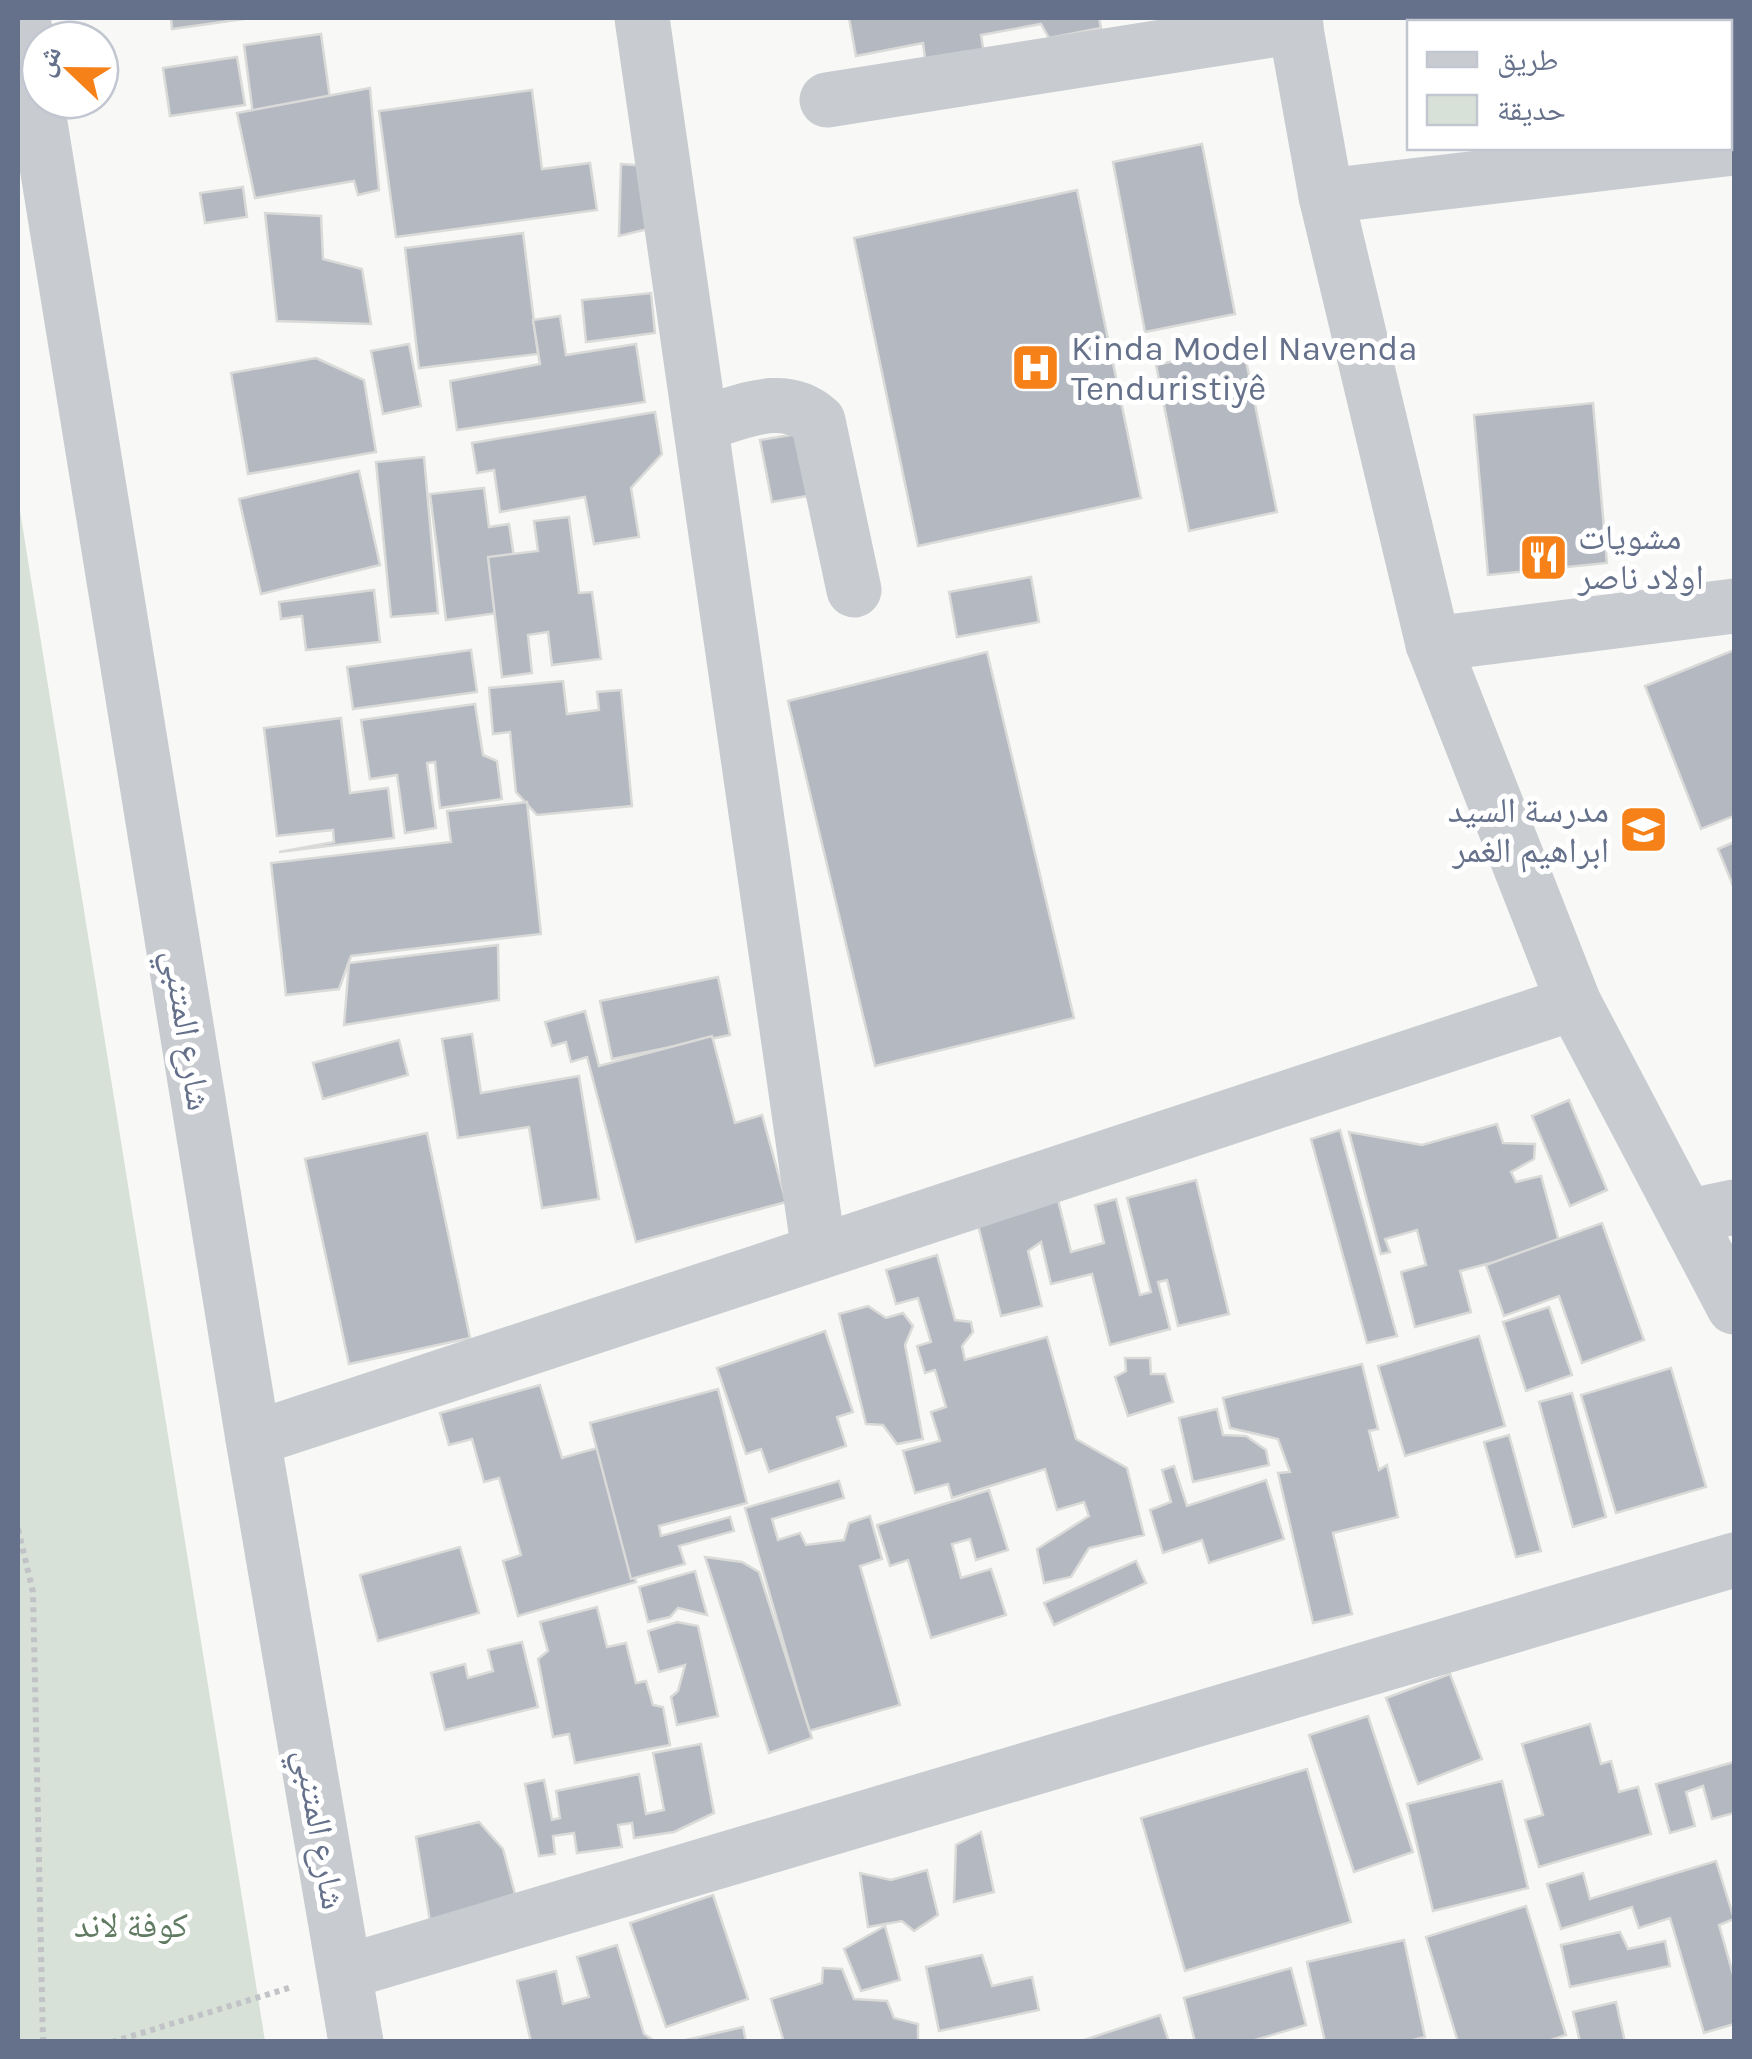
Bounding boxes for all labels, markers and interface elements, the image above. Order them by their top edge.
north arrow [20,20,120,120]
legend [1407,20,1732,150]
text: ش [26,41,68,81]
text: طريق [1497,42,1558,78]
text: حديقة [1497,92,1566,128]
place label: Kinda Model Navenda Tenduristiyê [1071,328,1418,409]
hospital icon: Kinda Model Navenda Tenduristiyê [1010,342,1062,394]
place label: مشويات اولاد ناصر [1577,517,1704,598]
restaurant icon: مشويات اولاد ناصر [1517,531,1569,583]
place label: مدرسة السيد ابراهيم الغمر [1448,790,1609,873]
school or university icon: مدرسة السيد ابراهيم الغمر [1618,804,1670,856]
street label: شارع المتنبي [147,947,220,1114]
street label: شارع المتنبي [279,1746,354,1914]
park label: كوفة لاند [74,1905,188,1946]

